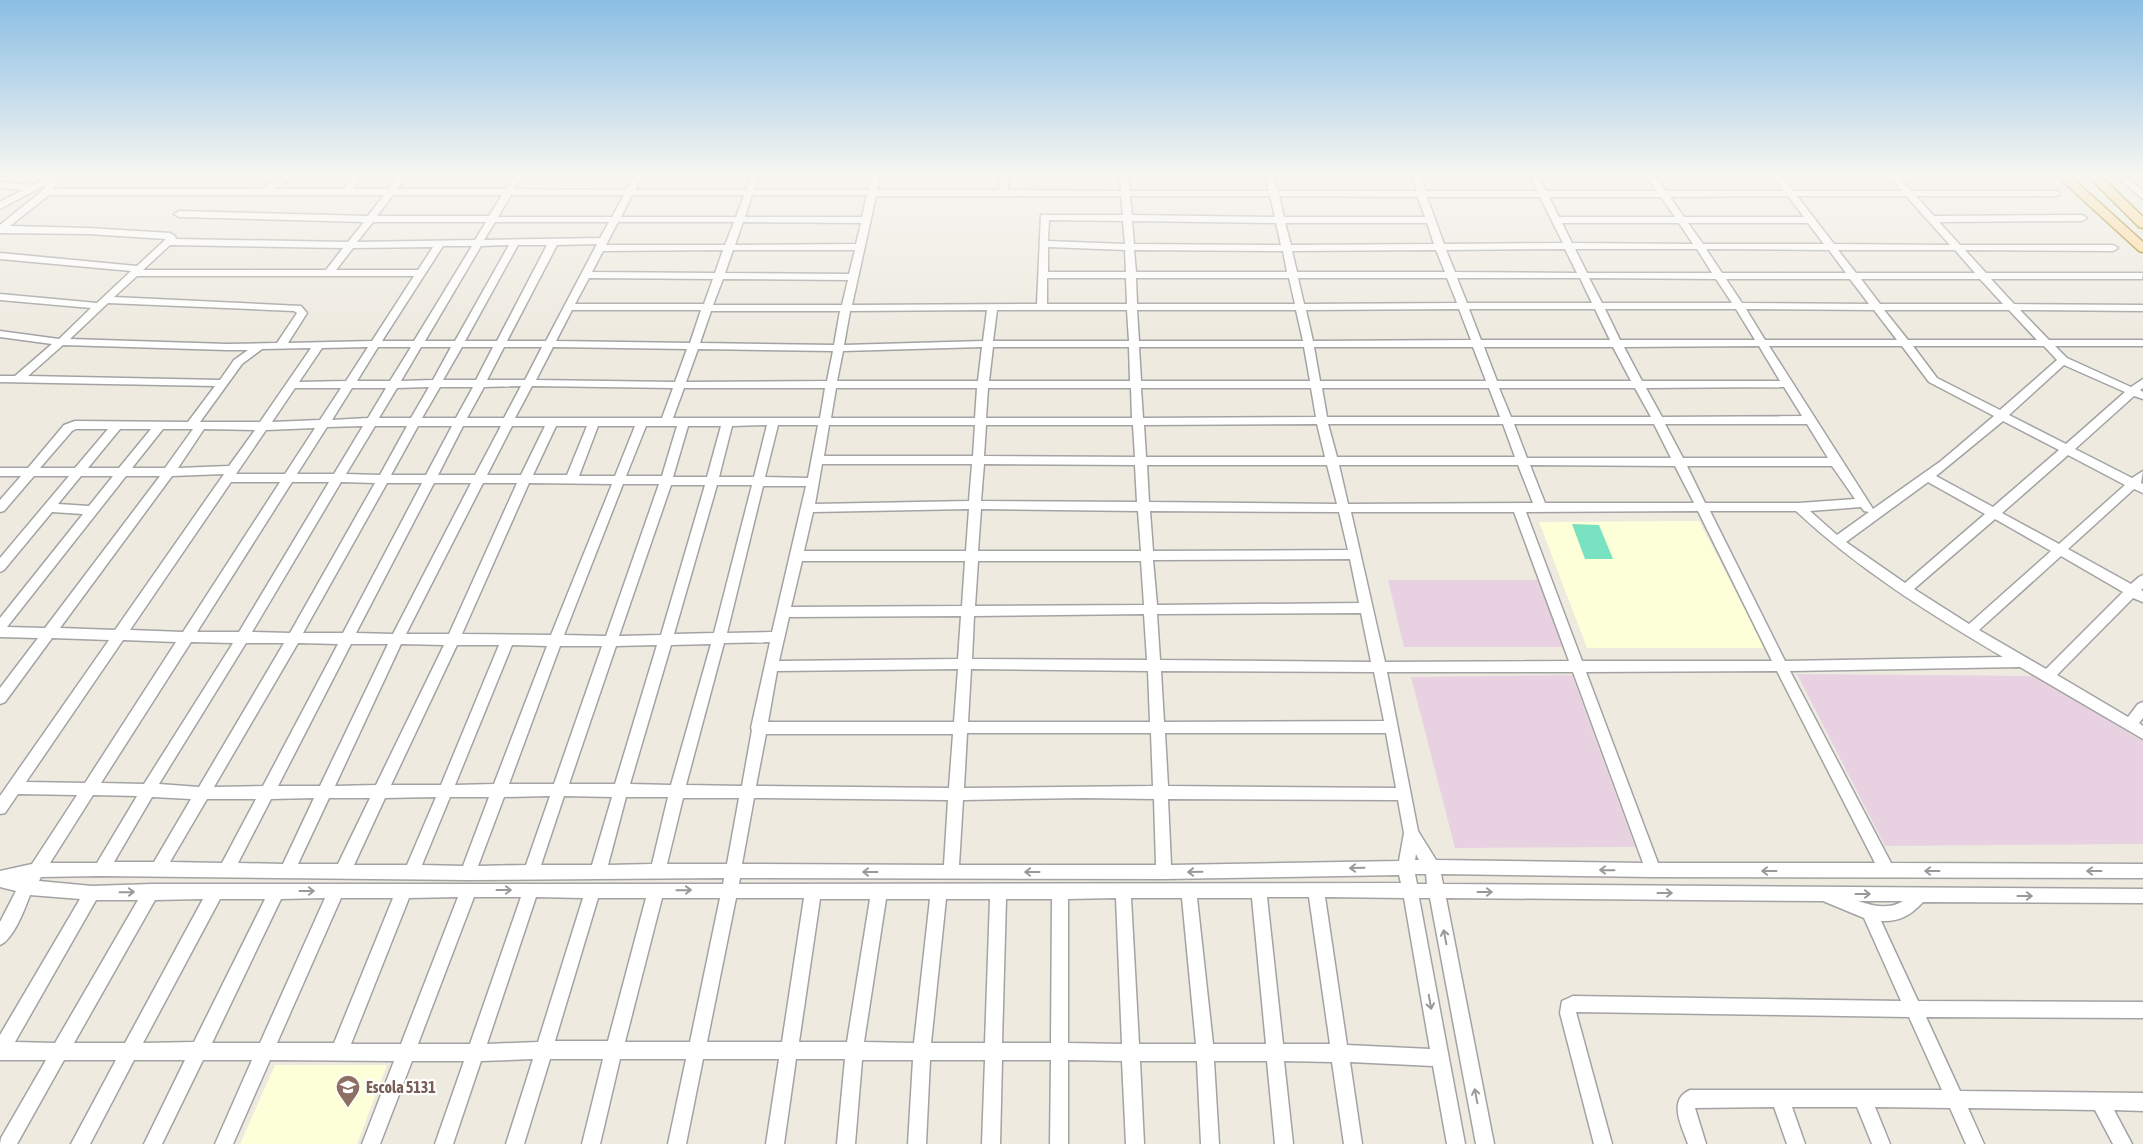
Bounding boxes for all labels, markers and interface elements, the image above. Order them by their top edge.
one-way arrow [1350,864,1366,873]
one-way arrow [1599,865,1615,874]
one-way arrow [1762,866,1778,876]
one-way arrow [1924,866,1940,876]
one-way arrow [2087,866,2103,876]
one-way arrow [862,867,878,877]
one-way arrow [1025,867,1041,877]
one-way arrow [1187,867,1204,877]
one-way arrow [496,885,512,895]
one-way arrow [676,885,692,895]
one-way arrow [298,886,314,896]
one-way arrow [118,887,134,897]
one-way arrow [1476,887,1493,897]
one-way arrow [1656,888,1673,898]
one-way arrow [1854,890,1870,899]
one-way arrow [2017,891,2033,900]
one-way arrow [1440,929,1449,945]
one-way arrow [1426,993,1435,1009]
school or university icon: Escola 5131 [335,1074,361,1108]
place label: Escola 5131 [366,1078,436,1096]
one-way arrow [1470,1089,1480,1105]

